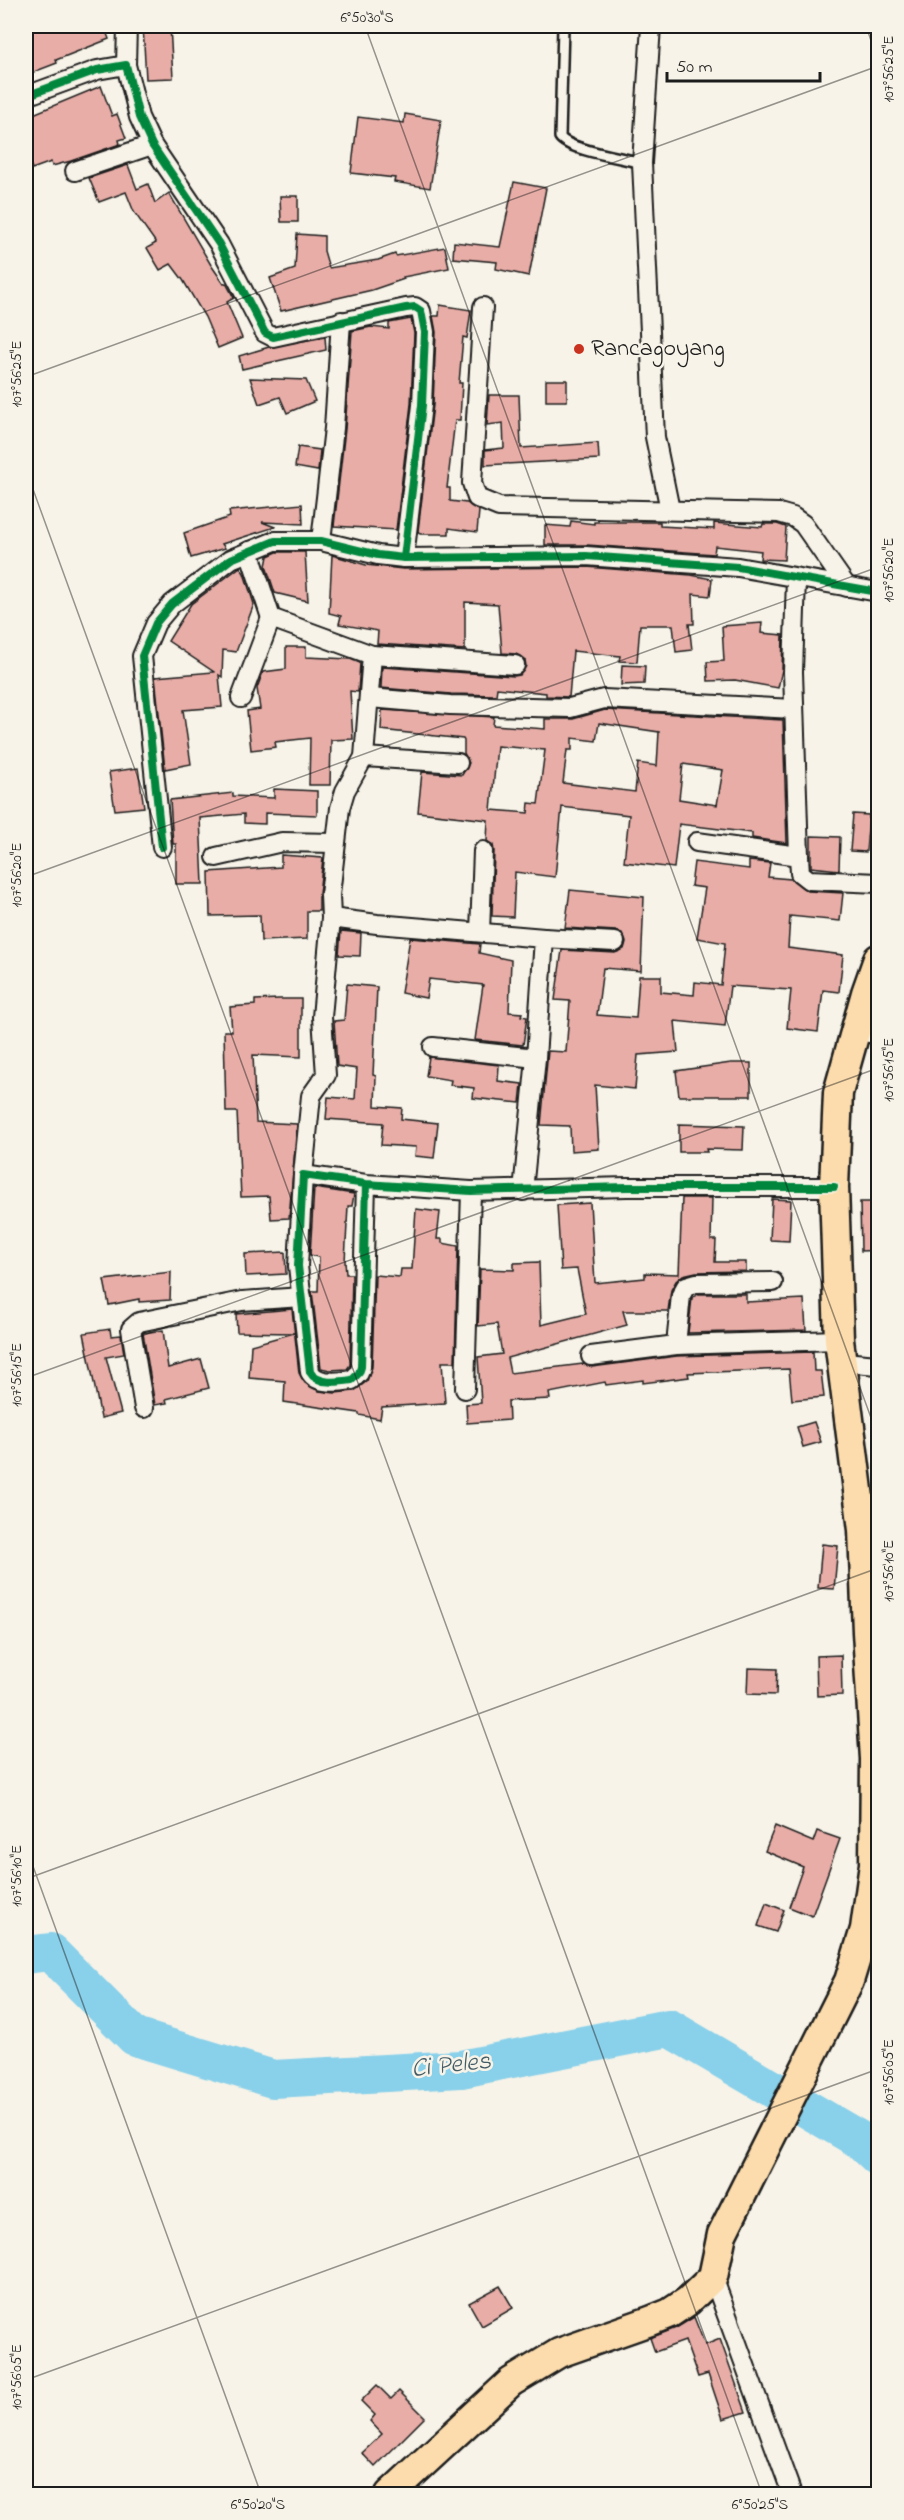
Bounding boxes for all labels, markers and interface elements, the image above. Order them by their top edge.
text: 6°50'30"S [340,7,394,29]
text: 107°56'25"E [878,36,900,102]
scale bar [667,45,820,83]
text: 50 m [676,55,713,81]
place label: Rancagoyang [591,332,725,368]
text: 107°56'25"E [6,341,28,407]
marker: Rancagoyang [572,342,586,356]
text: 107°56'20"E [878,538,900,602]
text: 107°56'20"E [6,843,28,907]
text: 107°56'15"E [878,1038,900,1102]
text: 107°56'15"E [6,1343,28,1407]
text: 107°56'10"E [878,1540,900,1602]
text: 107°56'10"E [6,1845,28,1907]
text: 107°56'05"E [878,2039,900,2105]
water label: Ci Peles [409,2043,493,2089]
text: 107°56'05"E [6,2344,28,2410]
text: 6°50'20"S [231,2494,286,2516]
text: 6°50'25"S [732,2494,789,2516]

